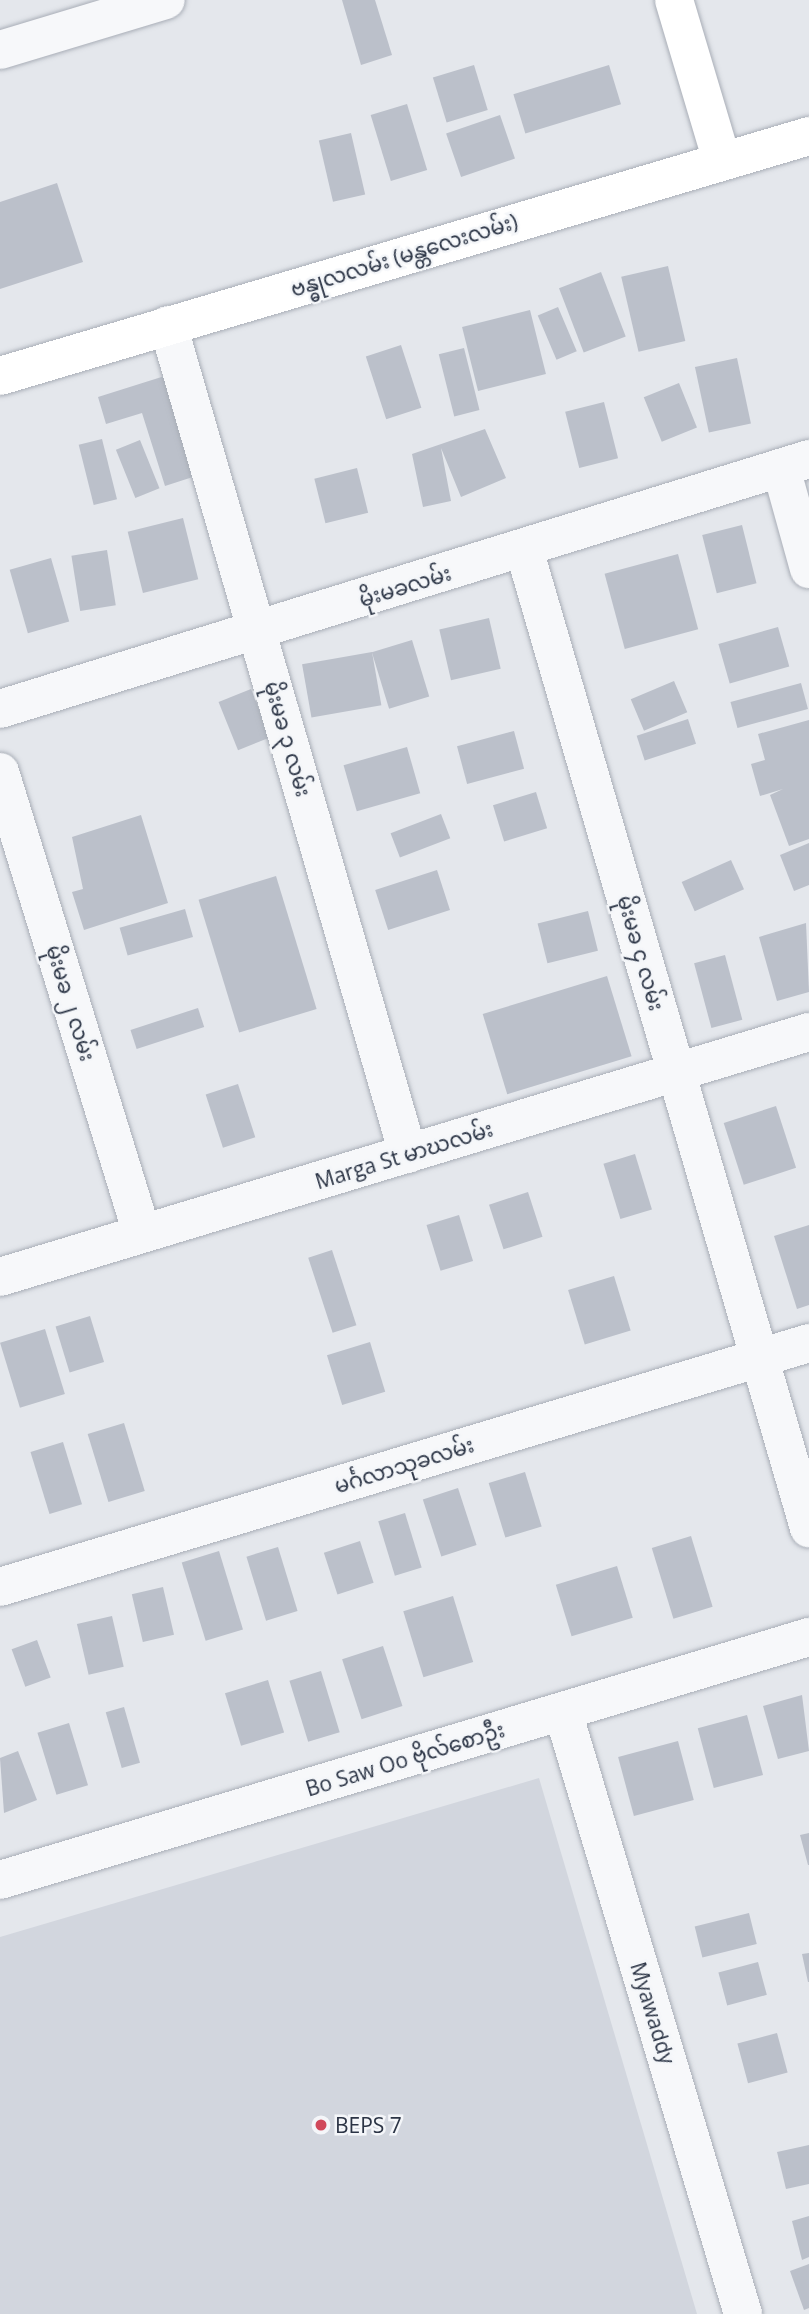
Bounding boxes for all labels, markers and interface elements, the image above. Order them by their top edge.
street label: ဗန္ဓုလလမ်း (မန္တလေးလမ်း) [288,208,520,302]
street label: မိုးမခလမ်း [356,560,454,612]
street label: မိုးမခ ၃ လမ်း [260,678,316,800]
street label: မိုးမခ ၄ လမ်း [613,892,669,1014]
street label: မိုးမခ ၂ လမ်း [41,942,101,1064]
street label: Marga St မာဃလမ်း [312,1116,496,1194]
street label: မင်္ဂလာသုခလမ်း [331,1432,477,1498]
street label: Bo Saw Oo ဗိုလ်စောဦး [302,1717,508,1801]
street label: Myawaddy [626,1959,680,2067]
place label: BEPS 7 [335,2112,402,2138]
marker: BEPS 7 [313,2117,329,2133]

